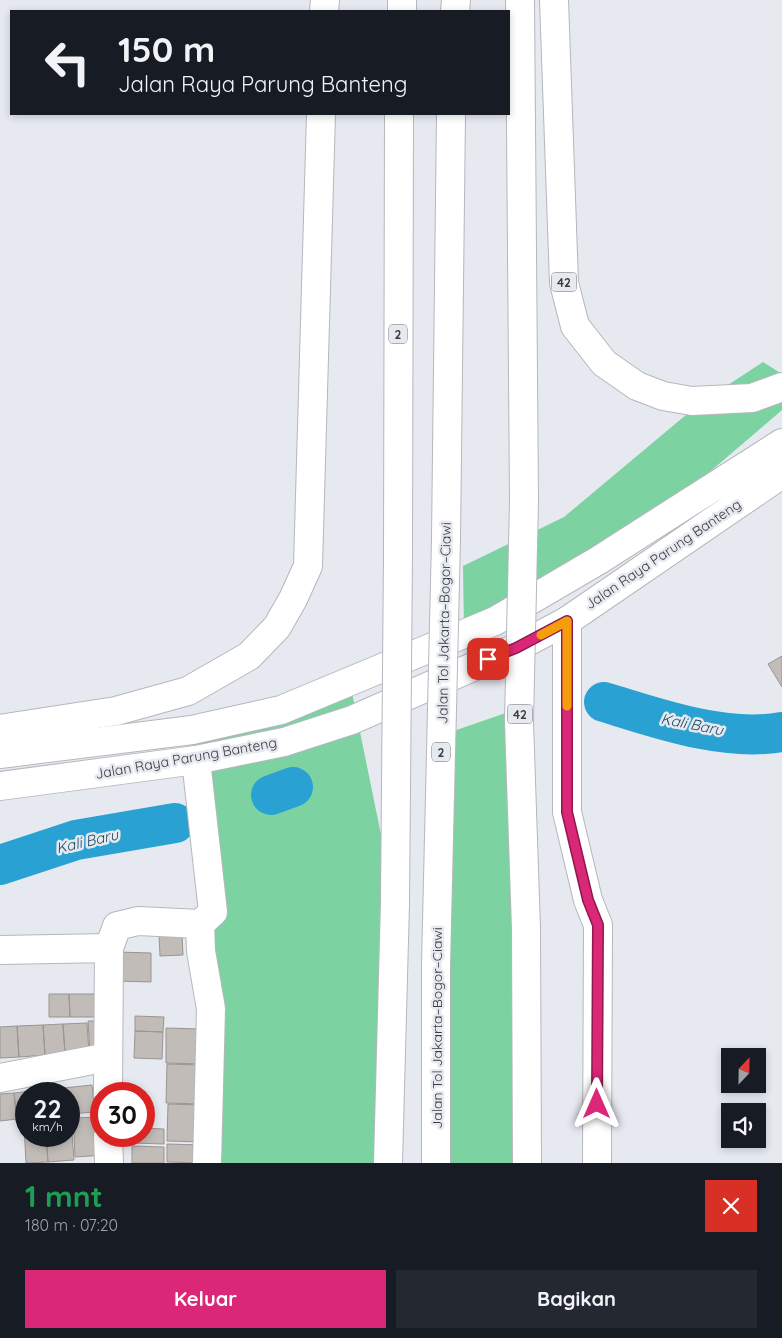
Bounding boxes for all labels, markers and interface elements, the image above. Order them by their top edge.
text: 150 m [118,27,215,71]
icon: left [35,30,100,95]
text: Jalan Raya Parung Banteng [118,70,407,98]
road number: 42 [552,272,576,292]
road number: 2 [389,324,407,344]
street label: Jalan Raya Parung Banteng [582,495,744,613]
street label: Jalan Tol Jakarta–Bogor–Ciawi [433,522,455,724]
pin [467,638,509,680]
icon: arrive [474,645,502,673]
road number: 42 [508,704,532,724]
water label: Kali Baru [659,709,726,740]
street label: Jalan Raya Parung Banteng [94,733,278,783]
road number: 2 [432,742,450,762]
water label: Kali Baru [54,824,121,857]
street label: Jalan Tol Jakarta–Bogor–Ciawi [428,927,446,1129]
north arrow [721,1048,766,1092]
map controls [721,1048,766,1148]
position arrow [570,1077,622,1129]
speed limit sign: 30 [90,1082,155,1147]
text: 22 [33,1093,62,1124]
button: sound [721,1103,766,1148]
text: km/h [32,1119,63,1134]
text: 1 mnt [25,1177,103,1215]
button: close [705,1180,757,1232]
text: 180 m · 07:20 [25,1215,118,1235]
button: Keluar [25,1270,386,1328]
button: Bagikan [396,1270,757,1328]

